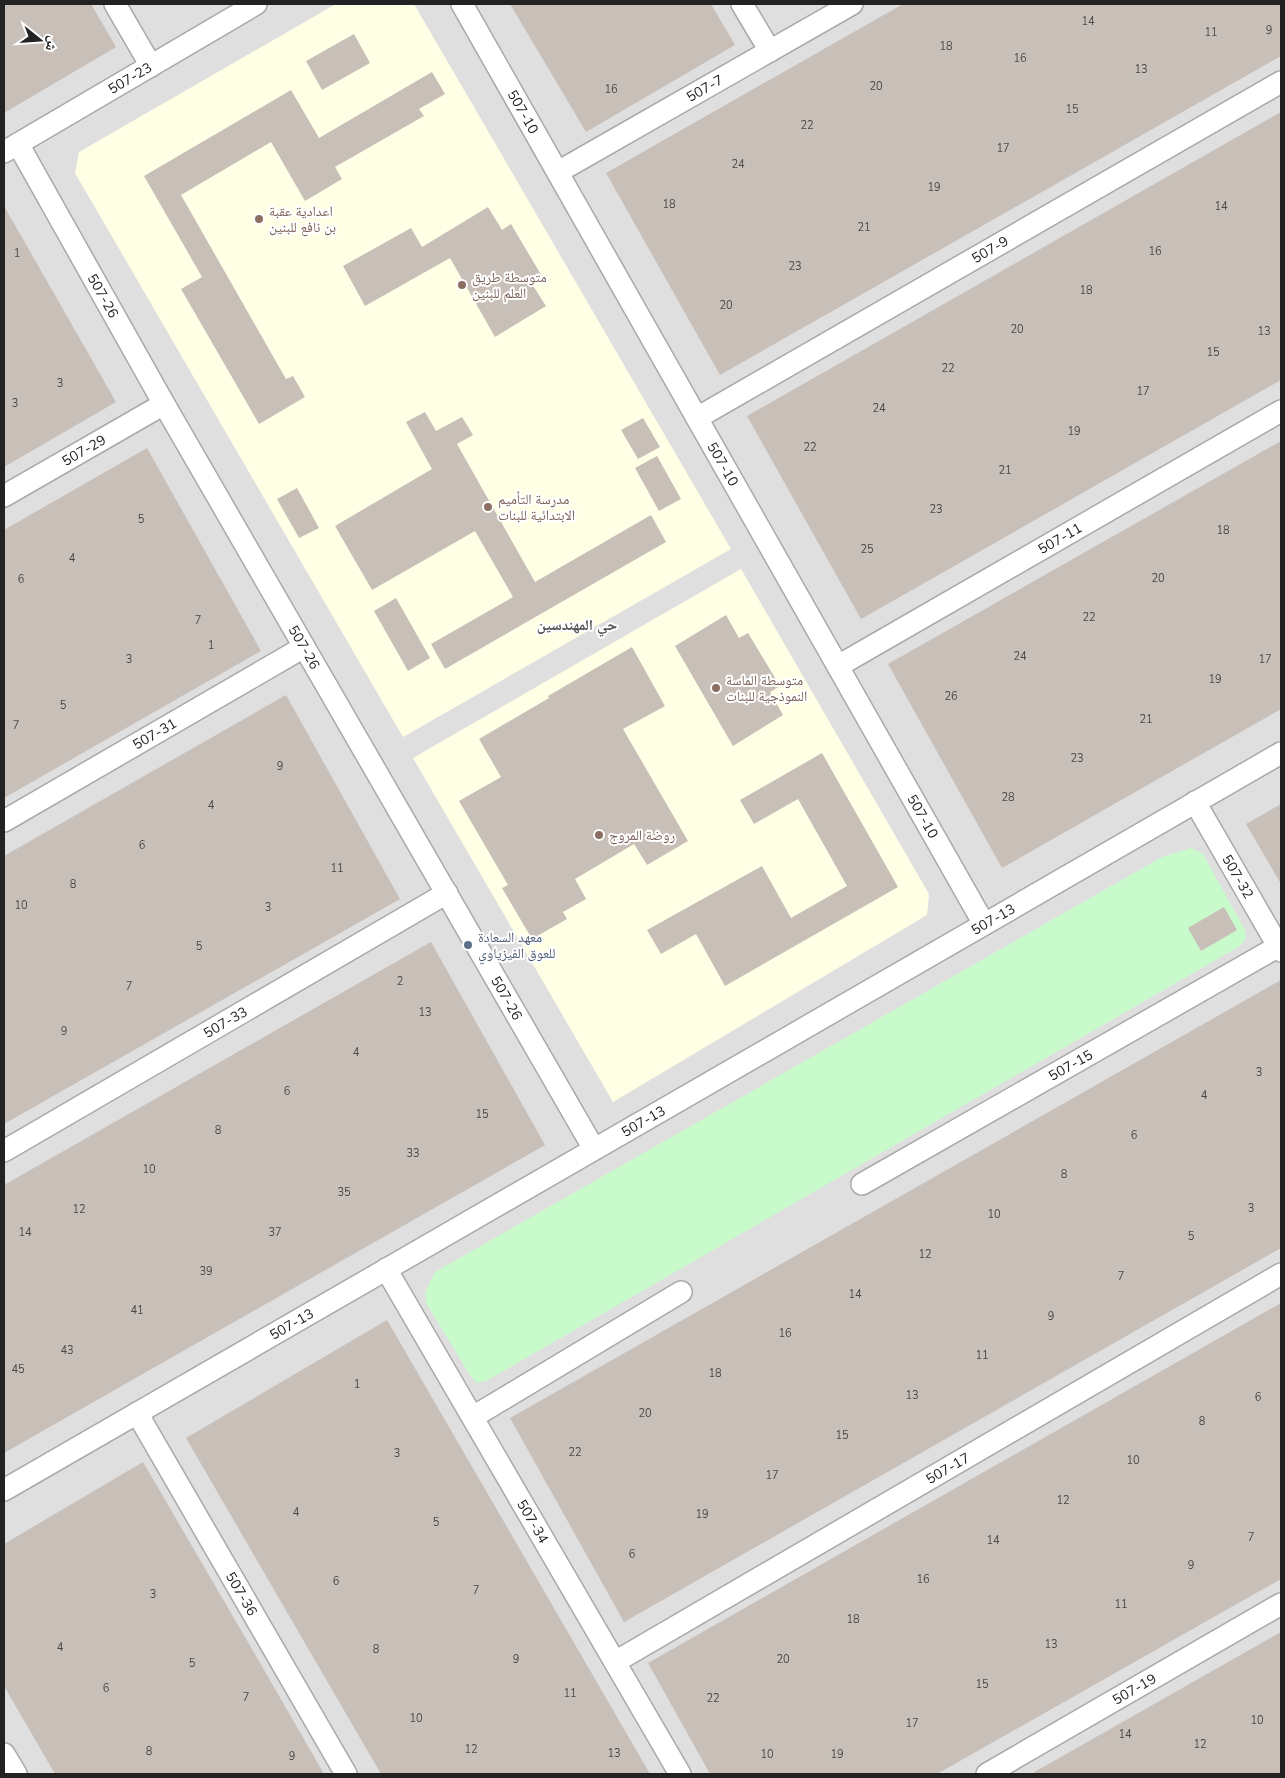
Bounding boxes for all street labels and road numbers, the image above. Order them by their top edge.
street label: 507-23 [105,58,156,99]
street label: 507-7 [683,71,727,107]
street label: 507-10 [503,87,543,138]
street label: 507-9 [968,232,1012,268]
street label: 507-26 [83,270,123,322]
street label: 507-29 [58,430,110,471]
street label: 507-10 [703,439,743,490]
street label: 507-11 [1035,519,1086,559]
street label: 507-26 [284,622,324,673]
street label: 507-31 [129,714,180,754]
street label: 507-10 [902,791,943,842]
street label: 507-32 [1217,851,1258,902]
street label: 507-13 [968,899,1019,940]
street label: 507-26 [486,973,527,1024]
street label: 507-33 [200,1002,251,1043]
street label: 507-15 [1045,1045,1096,1086]
street label: 507-13 [618,1101,669,1142]
street label: 507-13 [266,1304,317,1345]
street label: 507-17 [922,1448,973,1489]
street label: 507-34 [512,1496,553,1547]
street label: 507-36 [221,1569,262,1620]
street label: 507-19 [1109,1669,1160,1710]

